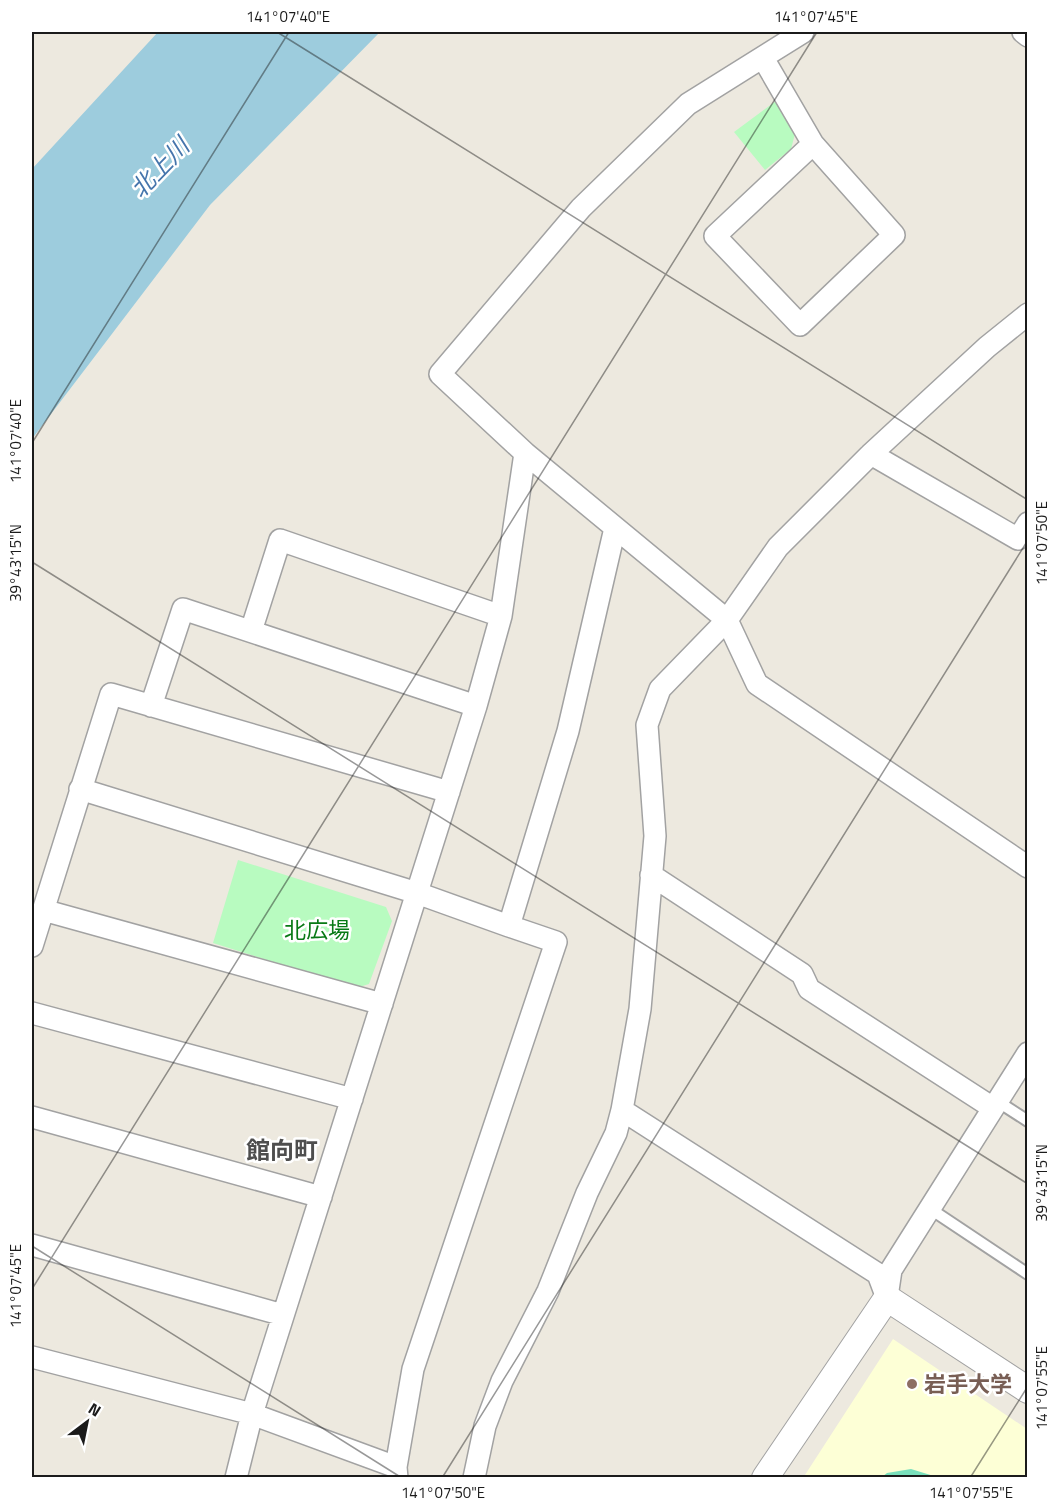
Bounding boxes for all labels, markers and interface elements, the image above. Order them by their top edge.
text: 141°07'40"E [246,5,330,28]
text: 141°07'45"E [774,5,858,28]
water label: 北上川 [121,127,199,206]
text: 141°07'40"E [4,399,27,483]
text: 141°07'50"E [1030,501,1053,585]
text: 39°43'15"N [4,524,27,602]
park label: 北広場 [284,913,350,947]
district label: 館向町 [246,1132,318,1168]
text: 39°43'15"N [1030,1144,1053,1222]
text: 141°07'45"E [4,1244,27,1328]
text: 141°07'55"E [1030,1346,1053,1430]
place label: 岩手大学 [924,1367,1012,1401]
marker: 岩手大学 [905,1377,919,1391]
north arrow [57,1392,117,1452]
text: N [84,1396,106,1422]
text: 141°07'50"E [401,1481,485,1504]
text: 141°07'55"E [929,1481,1013,1504]

